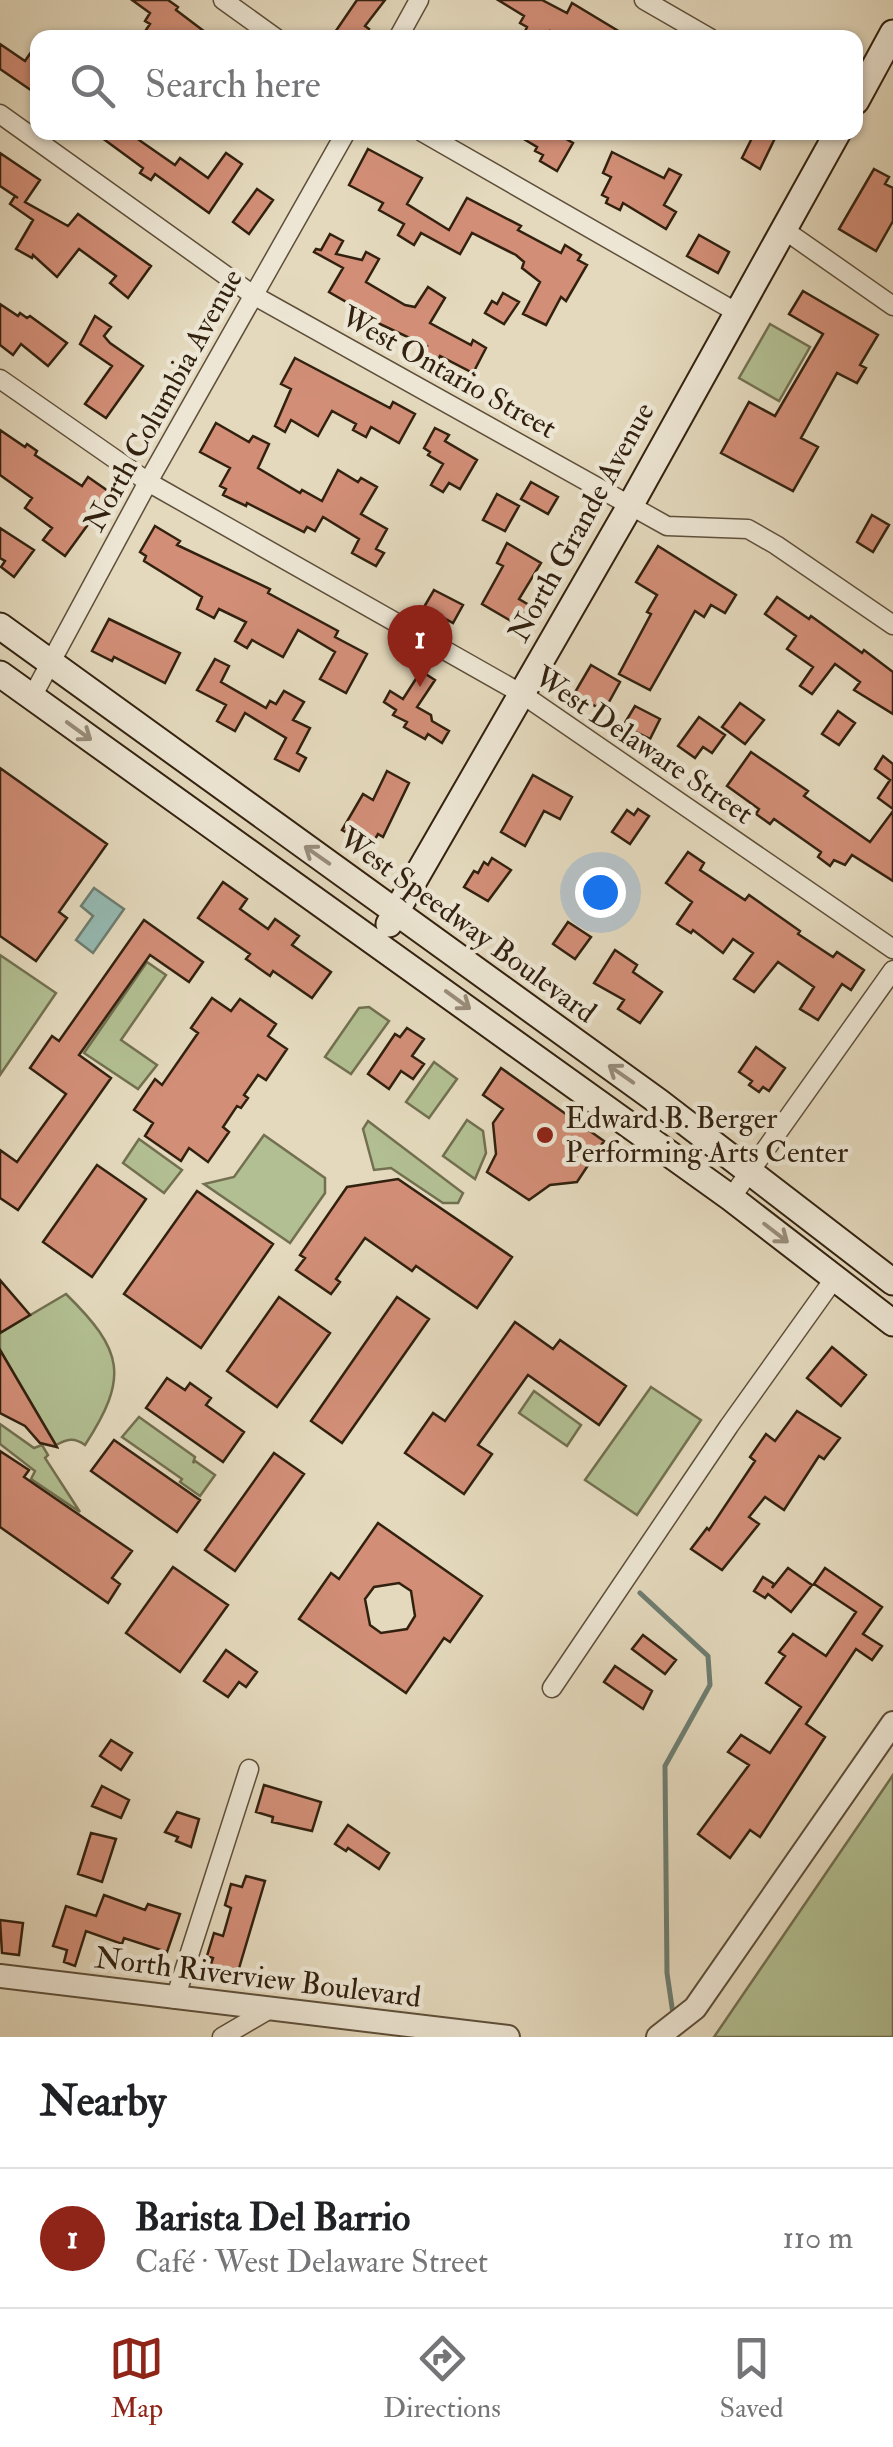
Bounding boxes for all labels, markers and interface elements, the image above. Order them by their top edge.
search box [30,30,863,140]
icon: search [65,58,120,113]
text: Search here [145,61,321,109]
street label: North Columbia Avenue [76,263,251,538]
street label: West Ontario Street [334,297,563,447]
street label: North Grande Avenue [500,396,663,648]
pin: 1 [388,604,452,687]
street label: West Delaware Street [526,658,761,833]
one-way arrow [65,720,93,741]
street label: West Speedway Boulevard [331,819,604,1031]
one-way arrow [303,845,331,866]
your location [575,867,626,918]
one-way arrow [443,989,471,1010]
one-way arrow [607,1064,635,1085]
place label: Edward B. Berger Performing Arts Center [565,1100,848,1171]
marker: Edward B. Berger Performing Arts Center [534,1124,556,1146]
one-way arrow [762,1222,789,1243]
street label: North Riverview Boulevard [93,1939,423,2016]
text: Nearby [40,2076,166,2128]
text: Barista Del Barrio [135,2194,410,2242]
text: 1 [67,2218,78,2258]
text: 110 m [782,2218,853,2258]
text: Café · West Delaware Street [135,2242,488,2282]
tab: Map [109,2331,164,2426]
tab: Directions [383,2331,501,2426]
tab: Saved [720,2331,784,2426]

